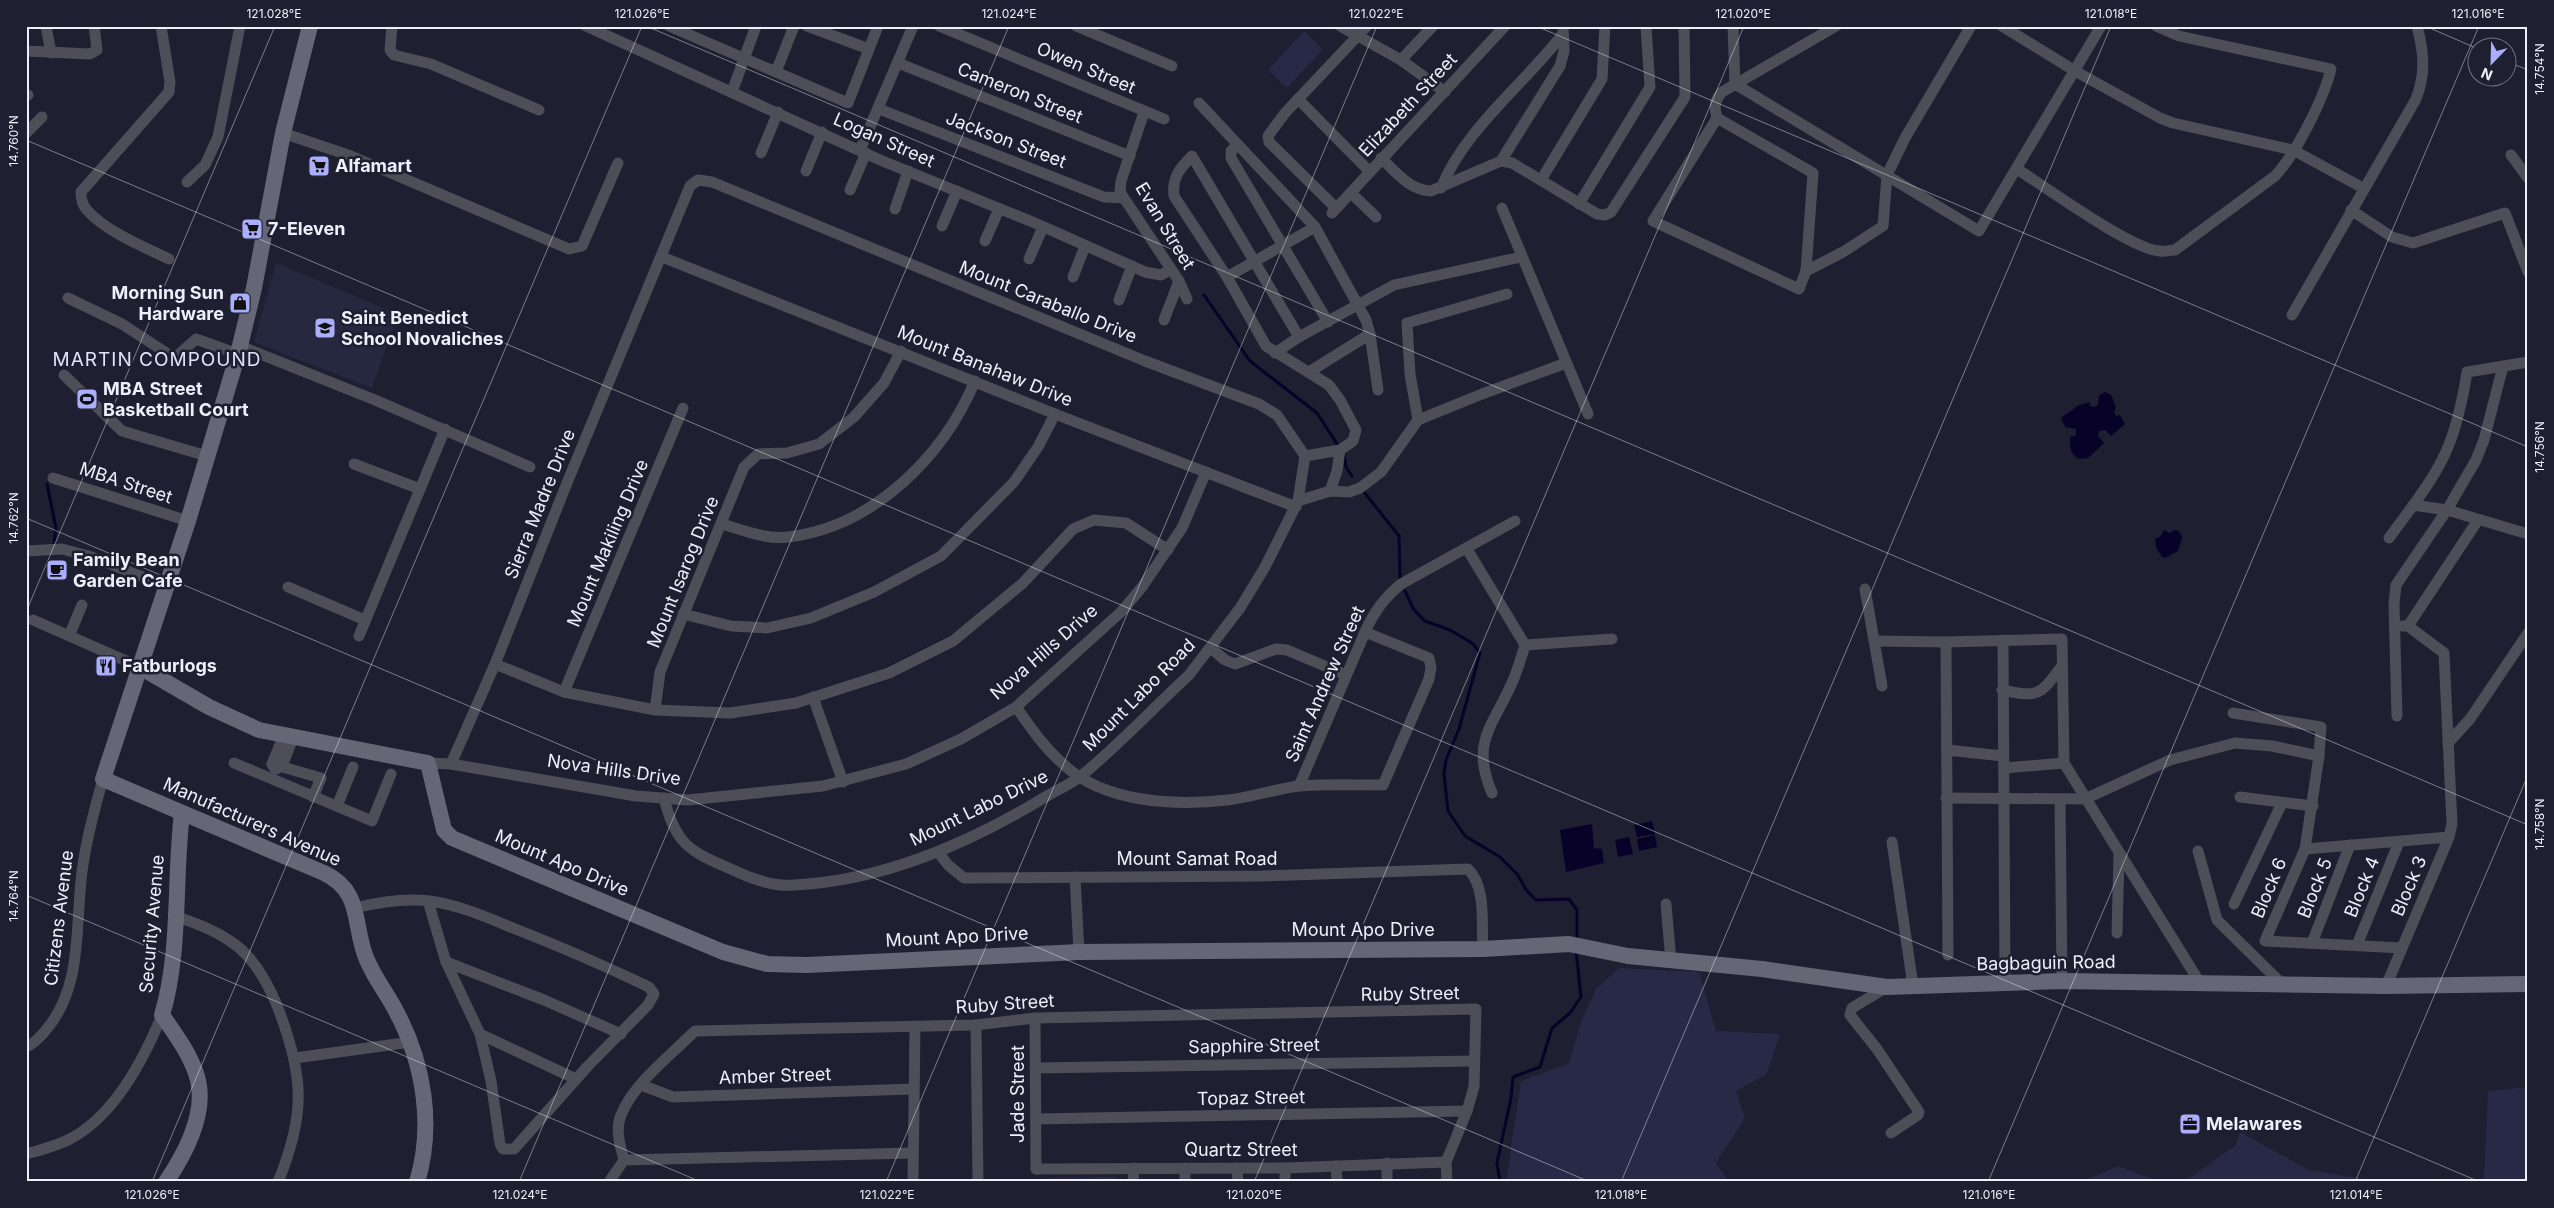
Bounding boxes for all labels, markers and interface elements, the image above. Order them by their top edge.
text: 121.028°E [246,6,302,21]
text: 121.026°E [614,6,670,21]
text: 121.024°E [981,6,1037,21]
text: 121.022°E [1348,6,1404,21]
text: 121.020°E [1715,6,1771,21]
text: 121.018°E [2085,6,2137,21]
text: 121.016°E [2452,6,2504,21]
street label: Owen Street [1034,37,1139,98]
north arrow [2466,38,2516,88]
text: 14.754°N [2532,43,2547,95]
street label: Elizabeth Street [1354,49,1461,161]
street label: Cameron Street [954,58,1086,127]
text: N [2478,65,2495,84]
street label: Jackson Street [943,107,1069,172]
street label: Logan Street [830,108,938,171]
text: 14.760°N [6,115,21,167]
supermarket icon: Alfamart [307,154,331,178]
place label: Alfamart [335,155,412,176]
street label: Evan Street [1131,179,1200,273]
supermarket icon: 7-Eleven [240,217,264,241]
place label: 7-Eleven [268,218,346,239]
street label: Mount Caraballo Drive [956,256,1140,347]
place label: Morning Sun Hardware [112,282,224,324]
shop icon: Morning Sun Hardware [228,291,252,315]
place label: Saint Benedict School Novaliches [341,307,504,349]
school or university icon: Saint Benedict School Novaliches [313,316,337,340]
street label: Mount Banahaw Drive [895,321,1076,410]
district label: MARTIN COMPOUND [53,348,261,371]
place label: MBA Street Basketball Court [103,378,249,420]
sports icon: MBA Street Basketball Court [75,387,99,411]
text: 14.756°N [2532,421,2547,473]
street label: Sierra Madre Drive [500,426,579,582]
street label: Mount Makiling Drive [563,456,652,630]
street label: MBA Street [77,458,175,507]
text: 14.762°N [6,492,21,544]
street label: Mount Isarog Drive [643,493,723,651]
place label: Family Bean Garden Cafe [73,549,183,591]
cafe icon: Family Bean Garden Cafe [45,558,69,582]
street label: Nova Hills Drive [986,599,1101,704]
street label: Saint Andrew Street [1281,602,1369,765]
street label: Mount Labo Road [1078,634,1199,755]
restaurant icon: Fatburlogs [94,654,118,678]
place label: Fatburlogs [122,655,217,676]
street label: Nova Hills Drive [546,750,682,789]
street label: Mount Labo Drive [906,765,1051,850]
street label: Manufacturers Avenue [160,773,344,870]
text: 14.758°N [2532,798,2547,850]
street label: Mount Apo Drive [492,825,632,900]
street label: Mount Samat Road [1116,848,1278,869]
street label: Citizens Avenue [40,849,77,987]
street label: Block 4 [2340,853,2383,920]
street label: Block 3 [2387,853,2431,919]
street label: Security Avenue [135,854,168,994]
street label: Block 6 [2247,855,2291,921]
street label: Block 5 [2293,855,2336,921]
text: 14.764°N [6,870,21,922]
street label: Mount Apo Drive [1291,919,1435,940]
street label: Mount Apo Drive [885,922,1029,951]
street label: Bagbaguin Road [1976,951,2116,974]
street label: Ruby Street [1360,982,1460,1005]
street label: Ruby Street [955,990,1055,1017]
street label: Sapphire Street [1188,1034,1320,1057]
street label: Jade Street [1007,1045,1028,1143]
street label: Amber Street [718,1063,832,1088]
street label: Topaz Street [1197,1086,1305,1109]
office icon: Melawares [2178,1112,2202,1136]
place label: Melawares [2206,1113,2302,1134]
street label: Quartz Street [1184,1139,1298,1160]
text: 121.026°E [124,1187,180,1202]
text: 121.024°E [492,1187,548,1202]
text: 121.022°E [859,1187,915,1202]
text: 121.020°E [1226,1187,1282,1202]
text: 121.018°E [1595,1187,1647,1202]
text: 121.016°E [1963,1187,2015,1202]
text: 121.014°E [2330,1187,2382,1202]

